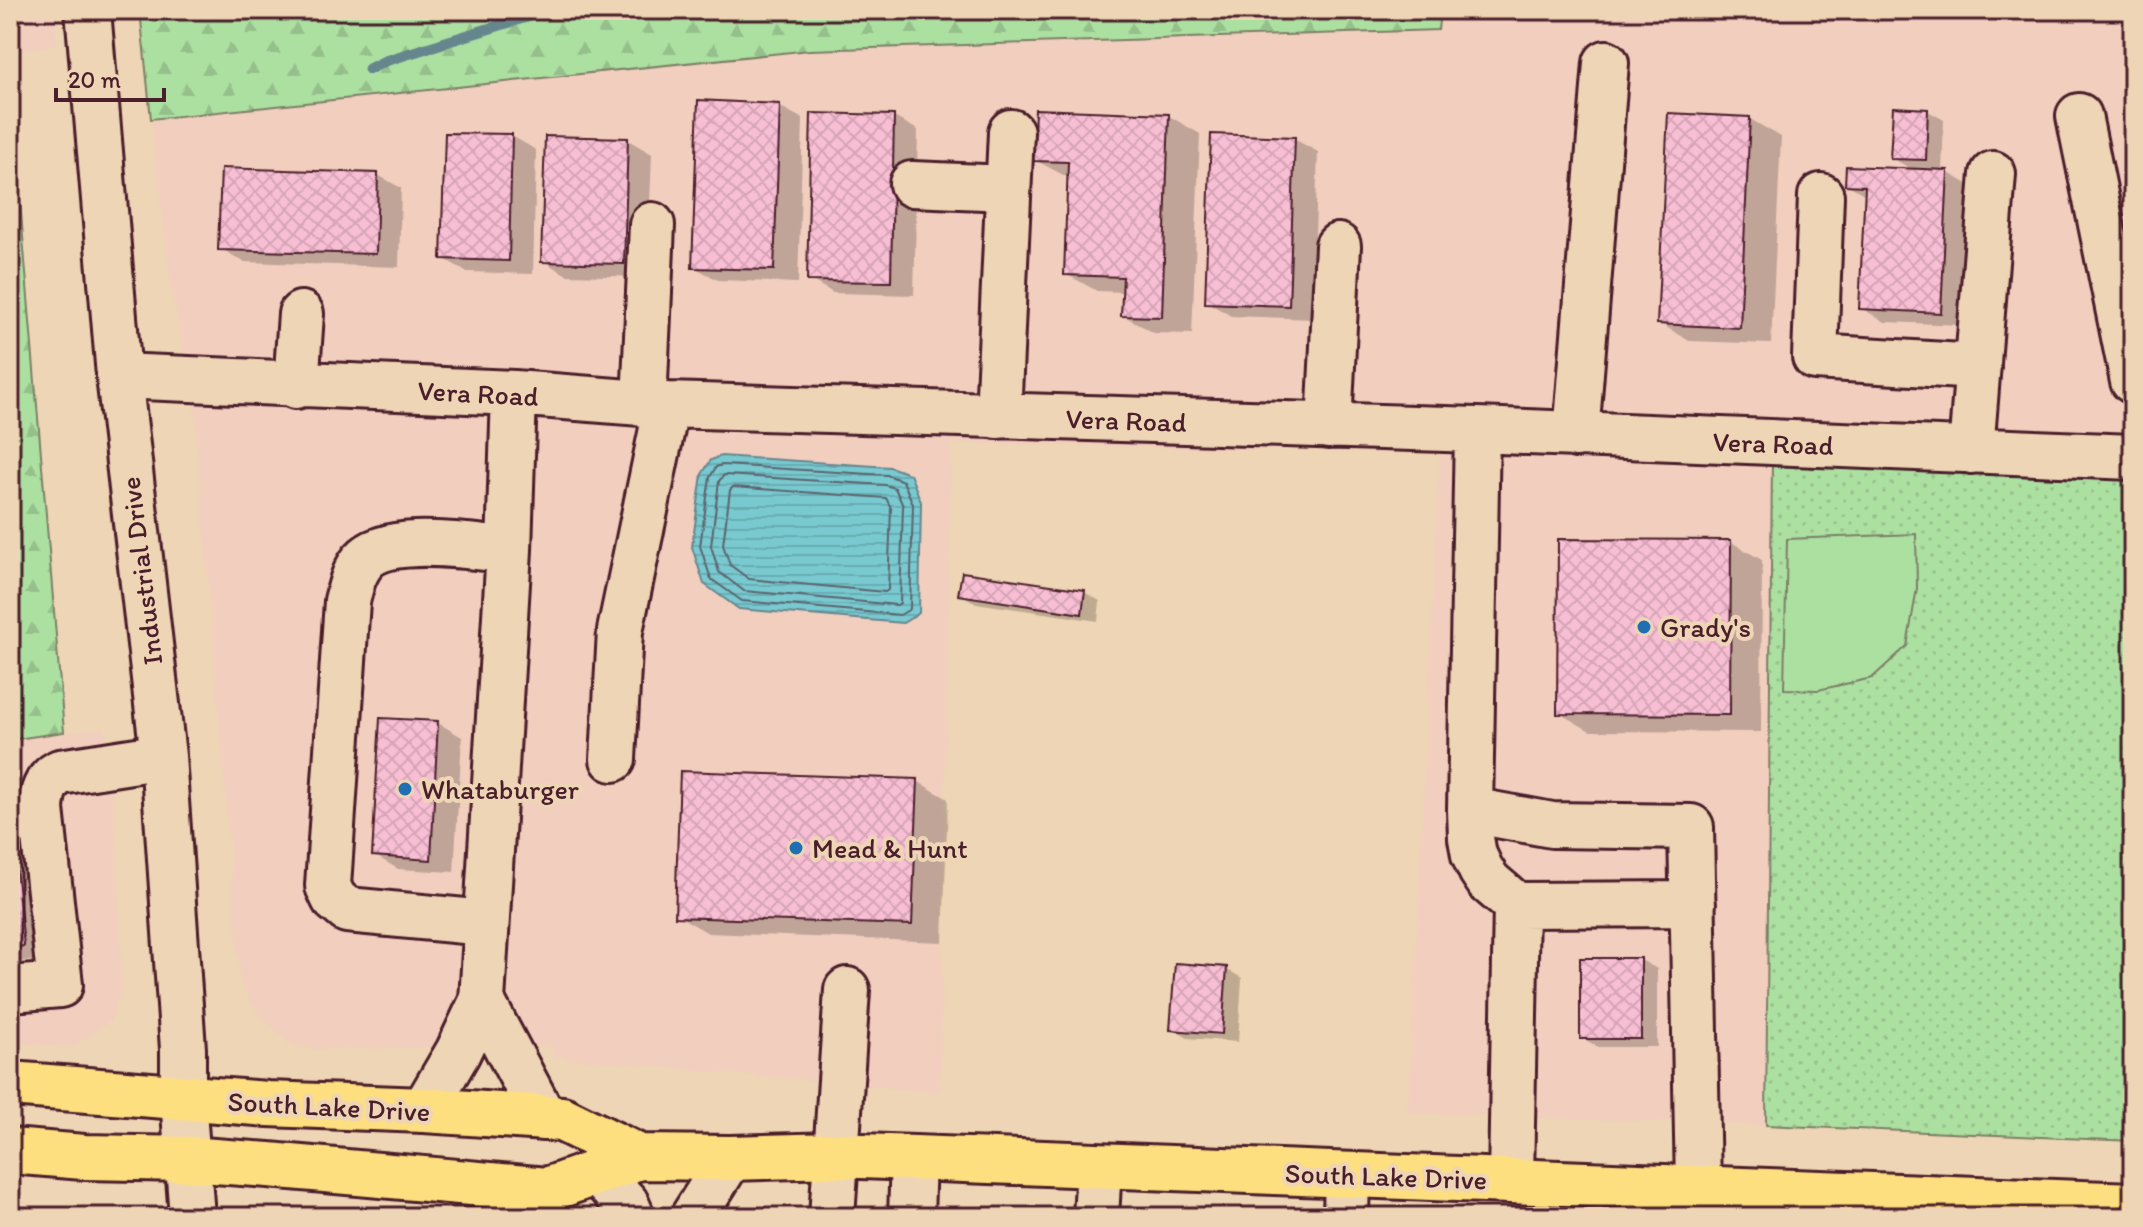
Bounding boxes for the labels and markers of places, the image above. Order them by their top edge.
place label: Grady's [1660,610,1751,644]
marker: Grady's [1635,618,1653,636]
place label: Whataburger [421,772,579,806]
marker: Whataburger [396,780,414,798]
place label: Mead & Hunt [812,831,968,865]
marker: Mead & Hunt [787,839,805,857]

